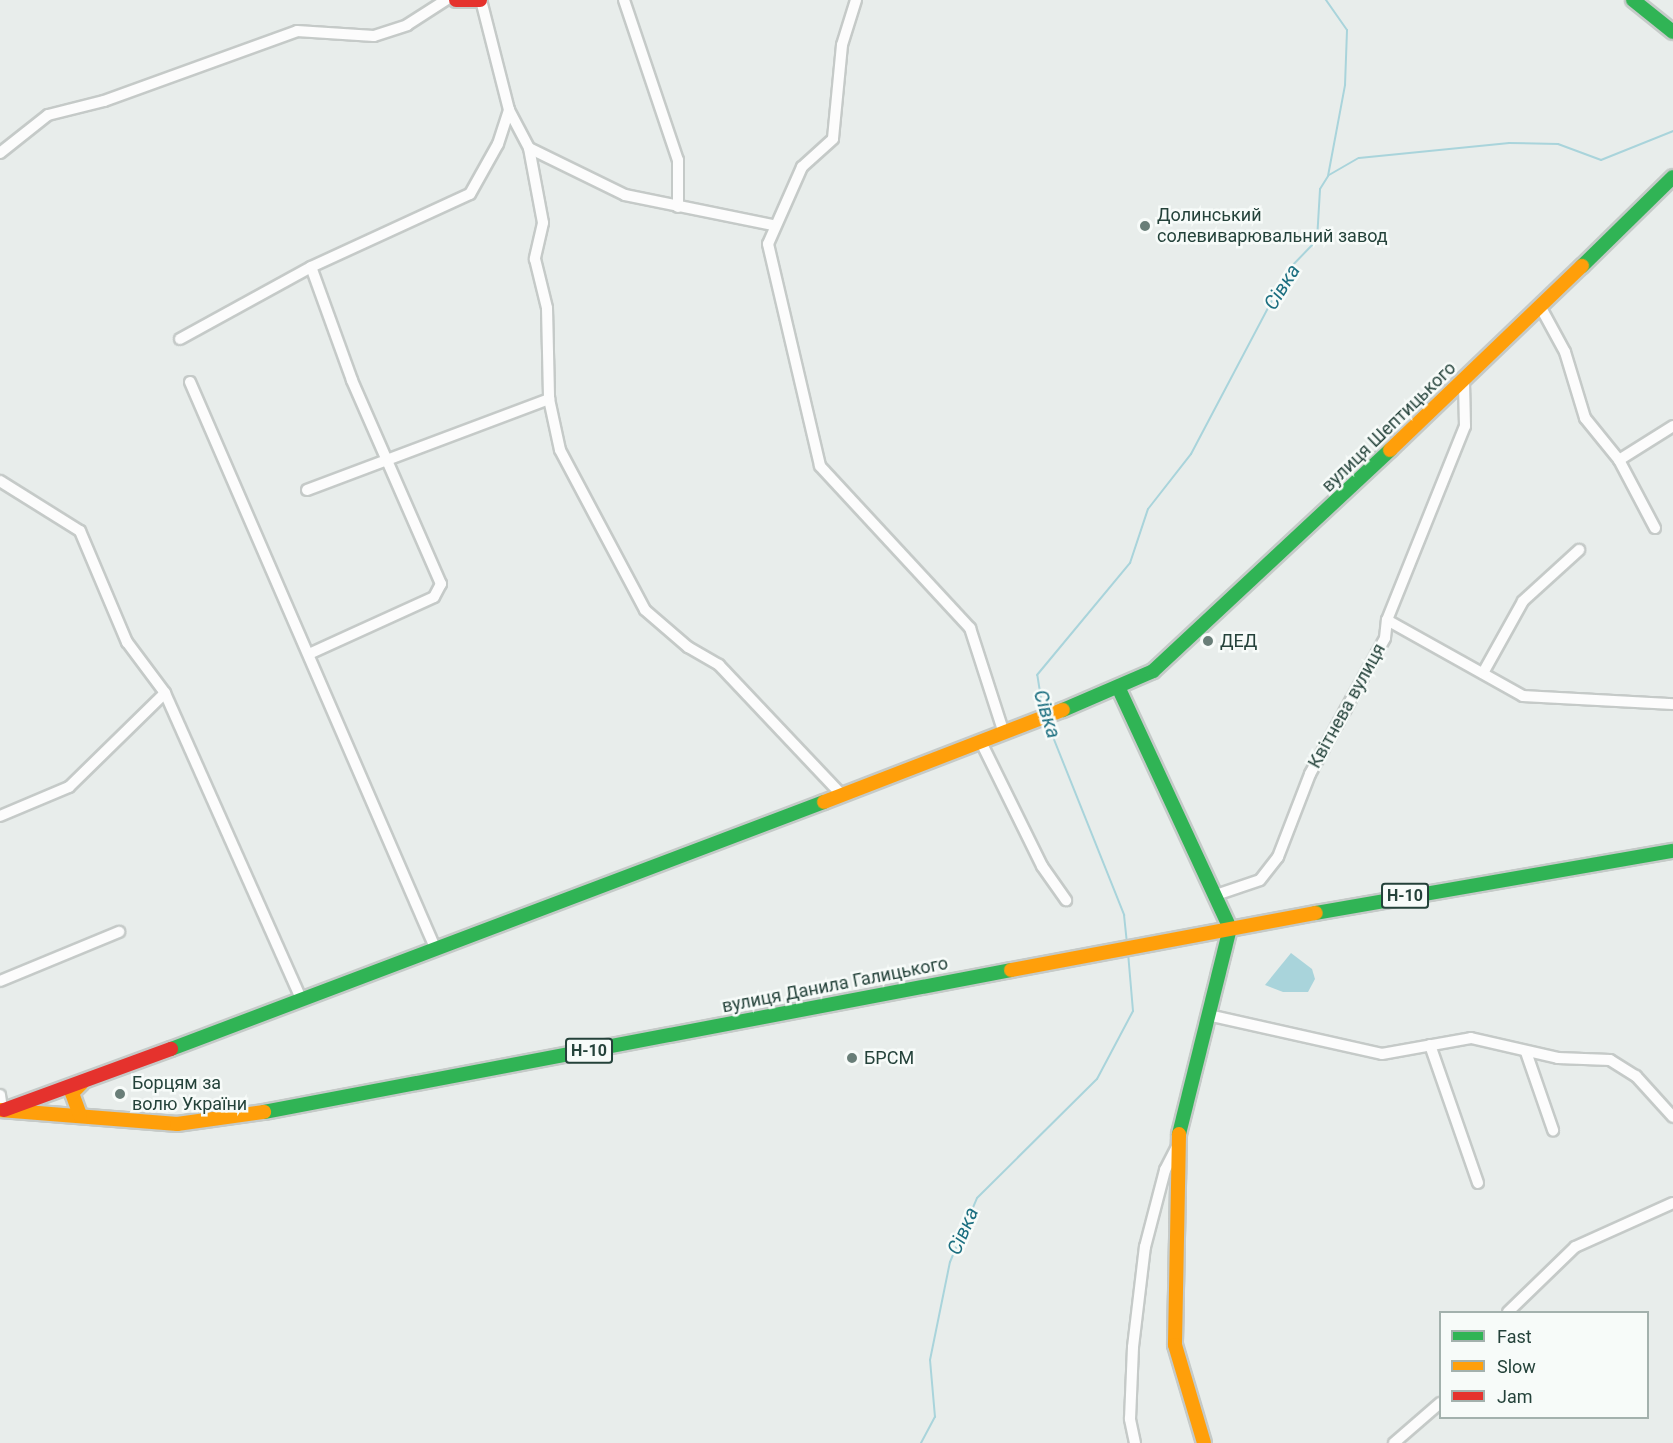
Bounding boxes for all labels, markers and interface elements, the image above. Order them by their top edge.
place label: Долинський солевиварювальний завод [1157,205,1388,248]
marker: Долинський солевиварювальний завод [1138,219,1152,233]
water label: Сівка [1259,260,1305,314]
street label: вулиця Шептицького [1317,357,1461,497]
place label: ДЕД [1220,630,1257,652]
marker: ДЕД [1201,634,1215,648]
street label: Квітнева вулиця [1304,640,1390,772]
water label: Сівка [1028,687,1066,741]
road number: Н-10 [1381,883,1429,909]
street label: вулиця Данила Галицького [720,952,950,1018]
road number: Н-10 [565,1038,613,1064]
place label: БРСМ [864,1047,914,1069]
marker: БРСМ [845,1051,859,1065]
place label: Борцям за волю України [132,1073,247,1116]
marker: Борцям за волю України [113,1087,127,1101]
water label: Сівка [942,1204,984,1258]
legend [1439,1311,1649,1419]
text: Fast [1497,1326,1532,1347]
text: Slow [1497,1356,1536,1377]
text: Jam [1497,1386,1533,1407]

